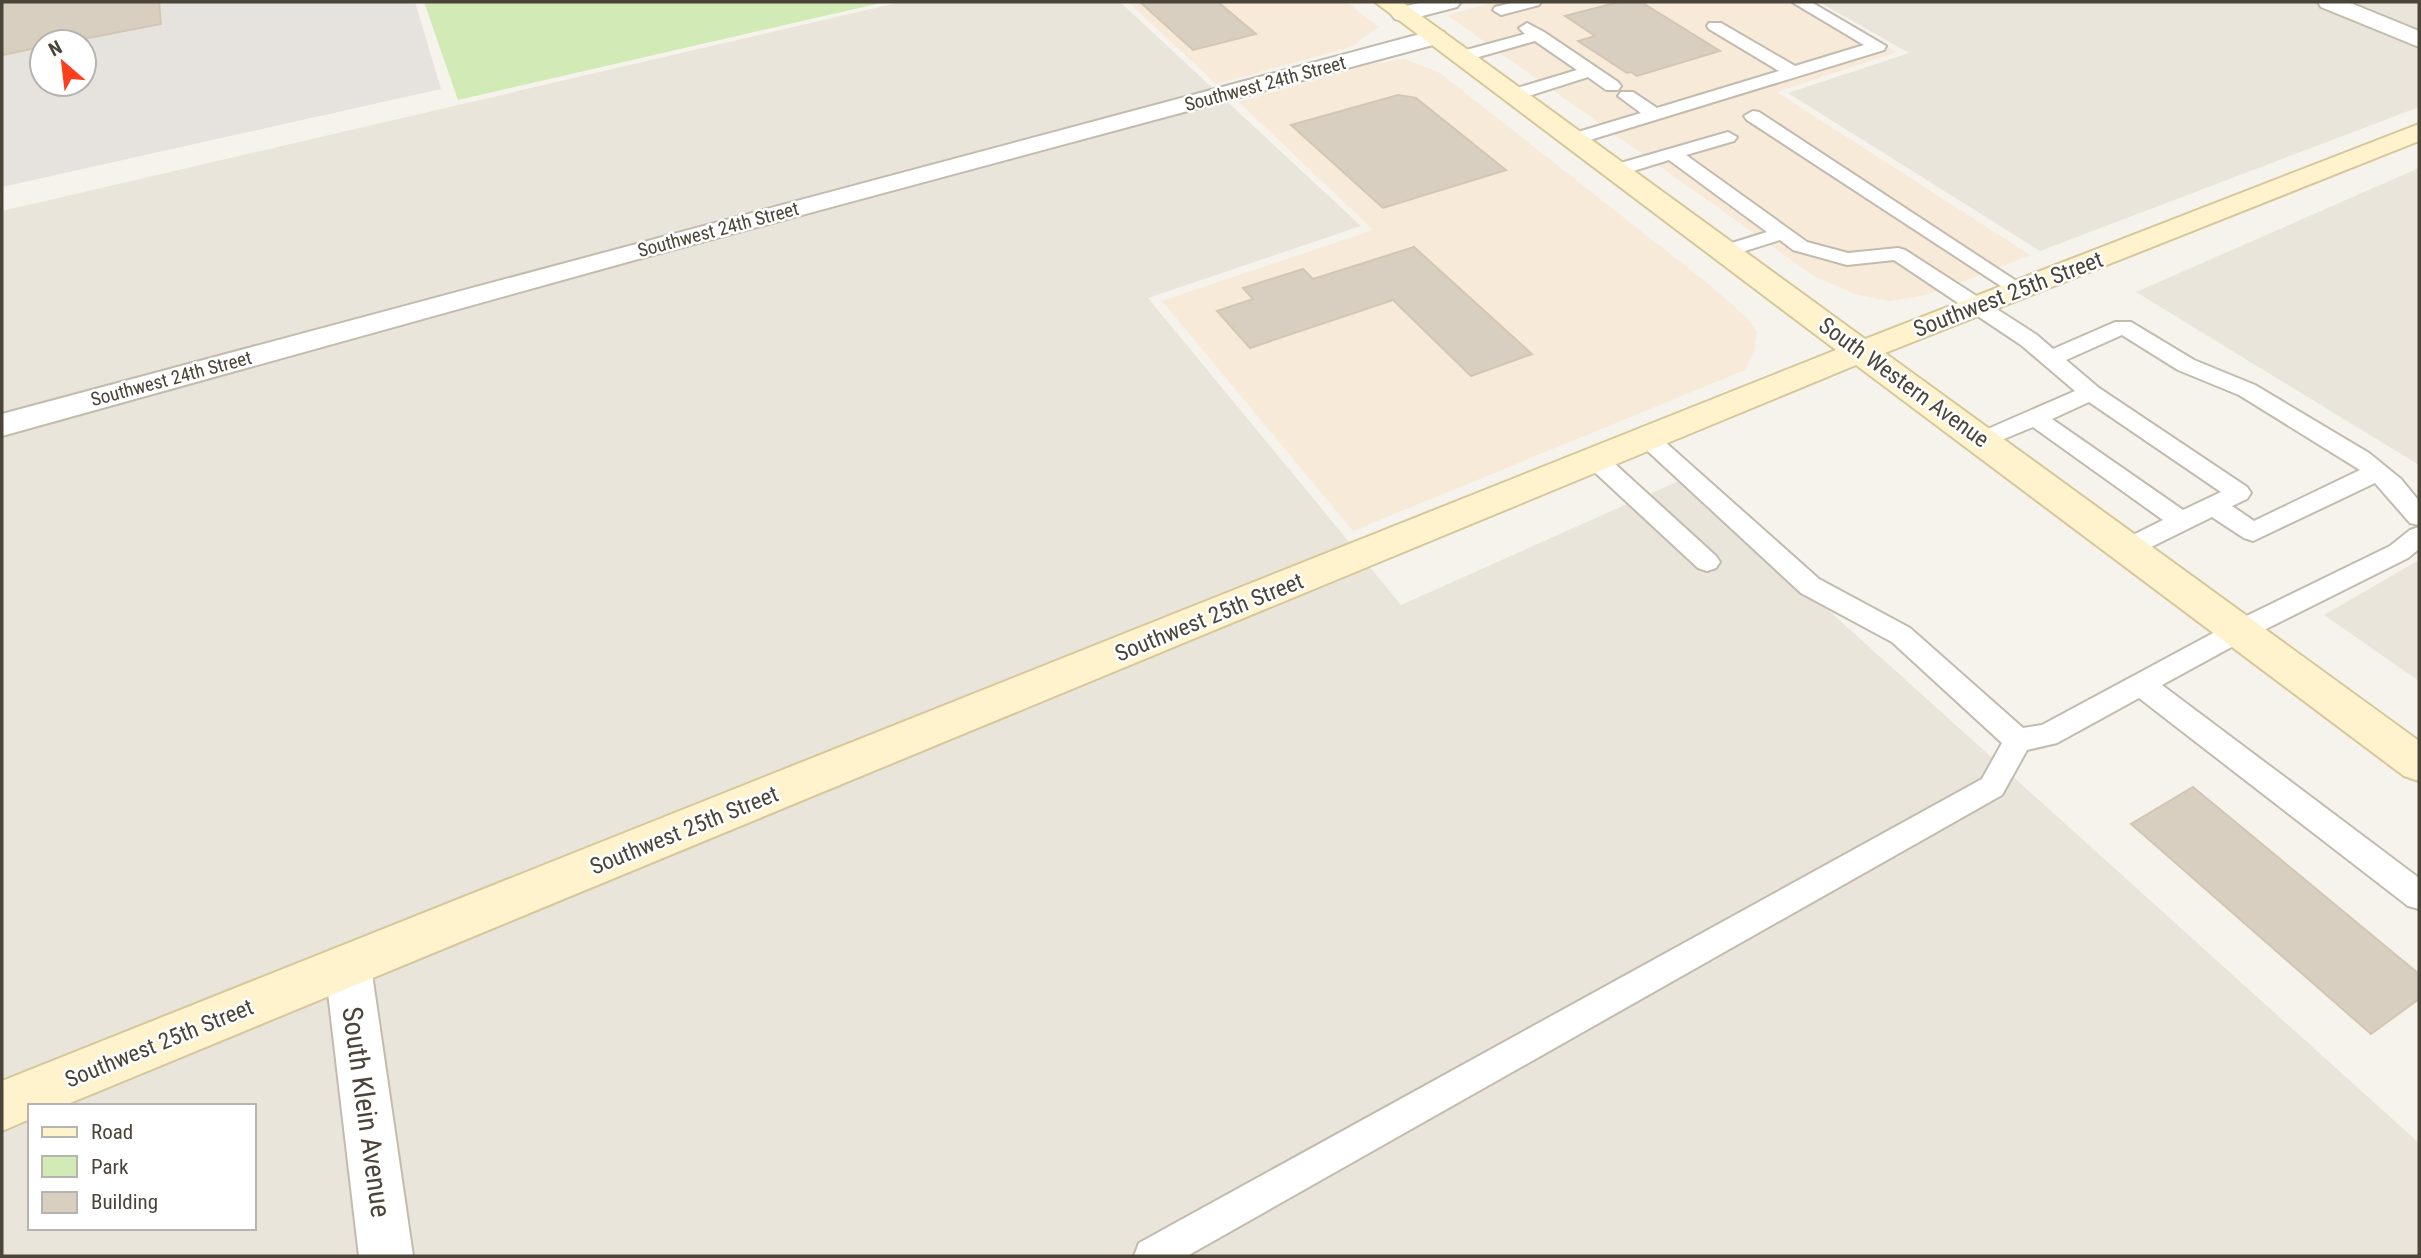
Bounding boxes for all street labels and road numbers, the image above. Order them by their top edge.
street label: Southwest 24th Street [1182,51,1348,116]
street label: Southwest 24th Street [635,197,801,262]
street label: Southwest 25th Street [1910,246,2107,343]
street label: South Western Avenue [1813,312,1994,453]
street label: Southwest 24th Street [88,346,254,411]
street label: Southwest 25th Street [1111,567,1307,668]
street label: Southwest 25th Street [586,780,782,881]
street label: Southwest 25th Street [61,993,257,1094]
street label: South Klein Avenue [335,1005,398,1219]

